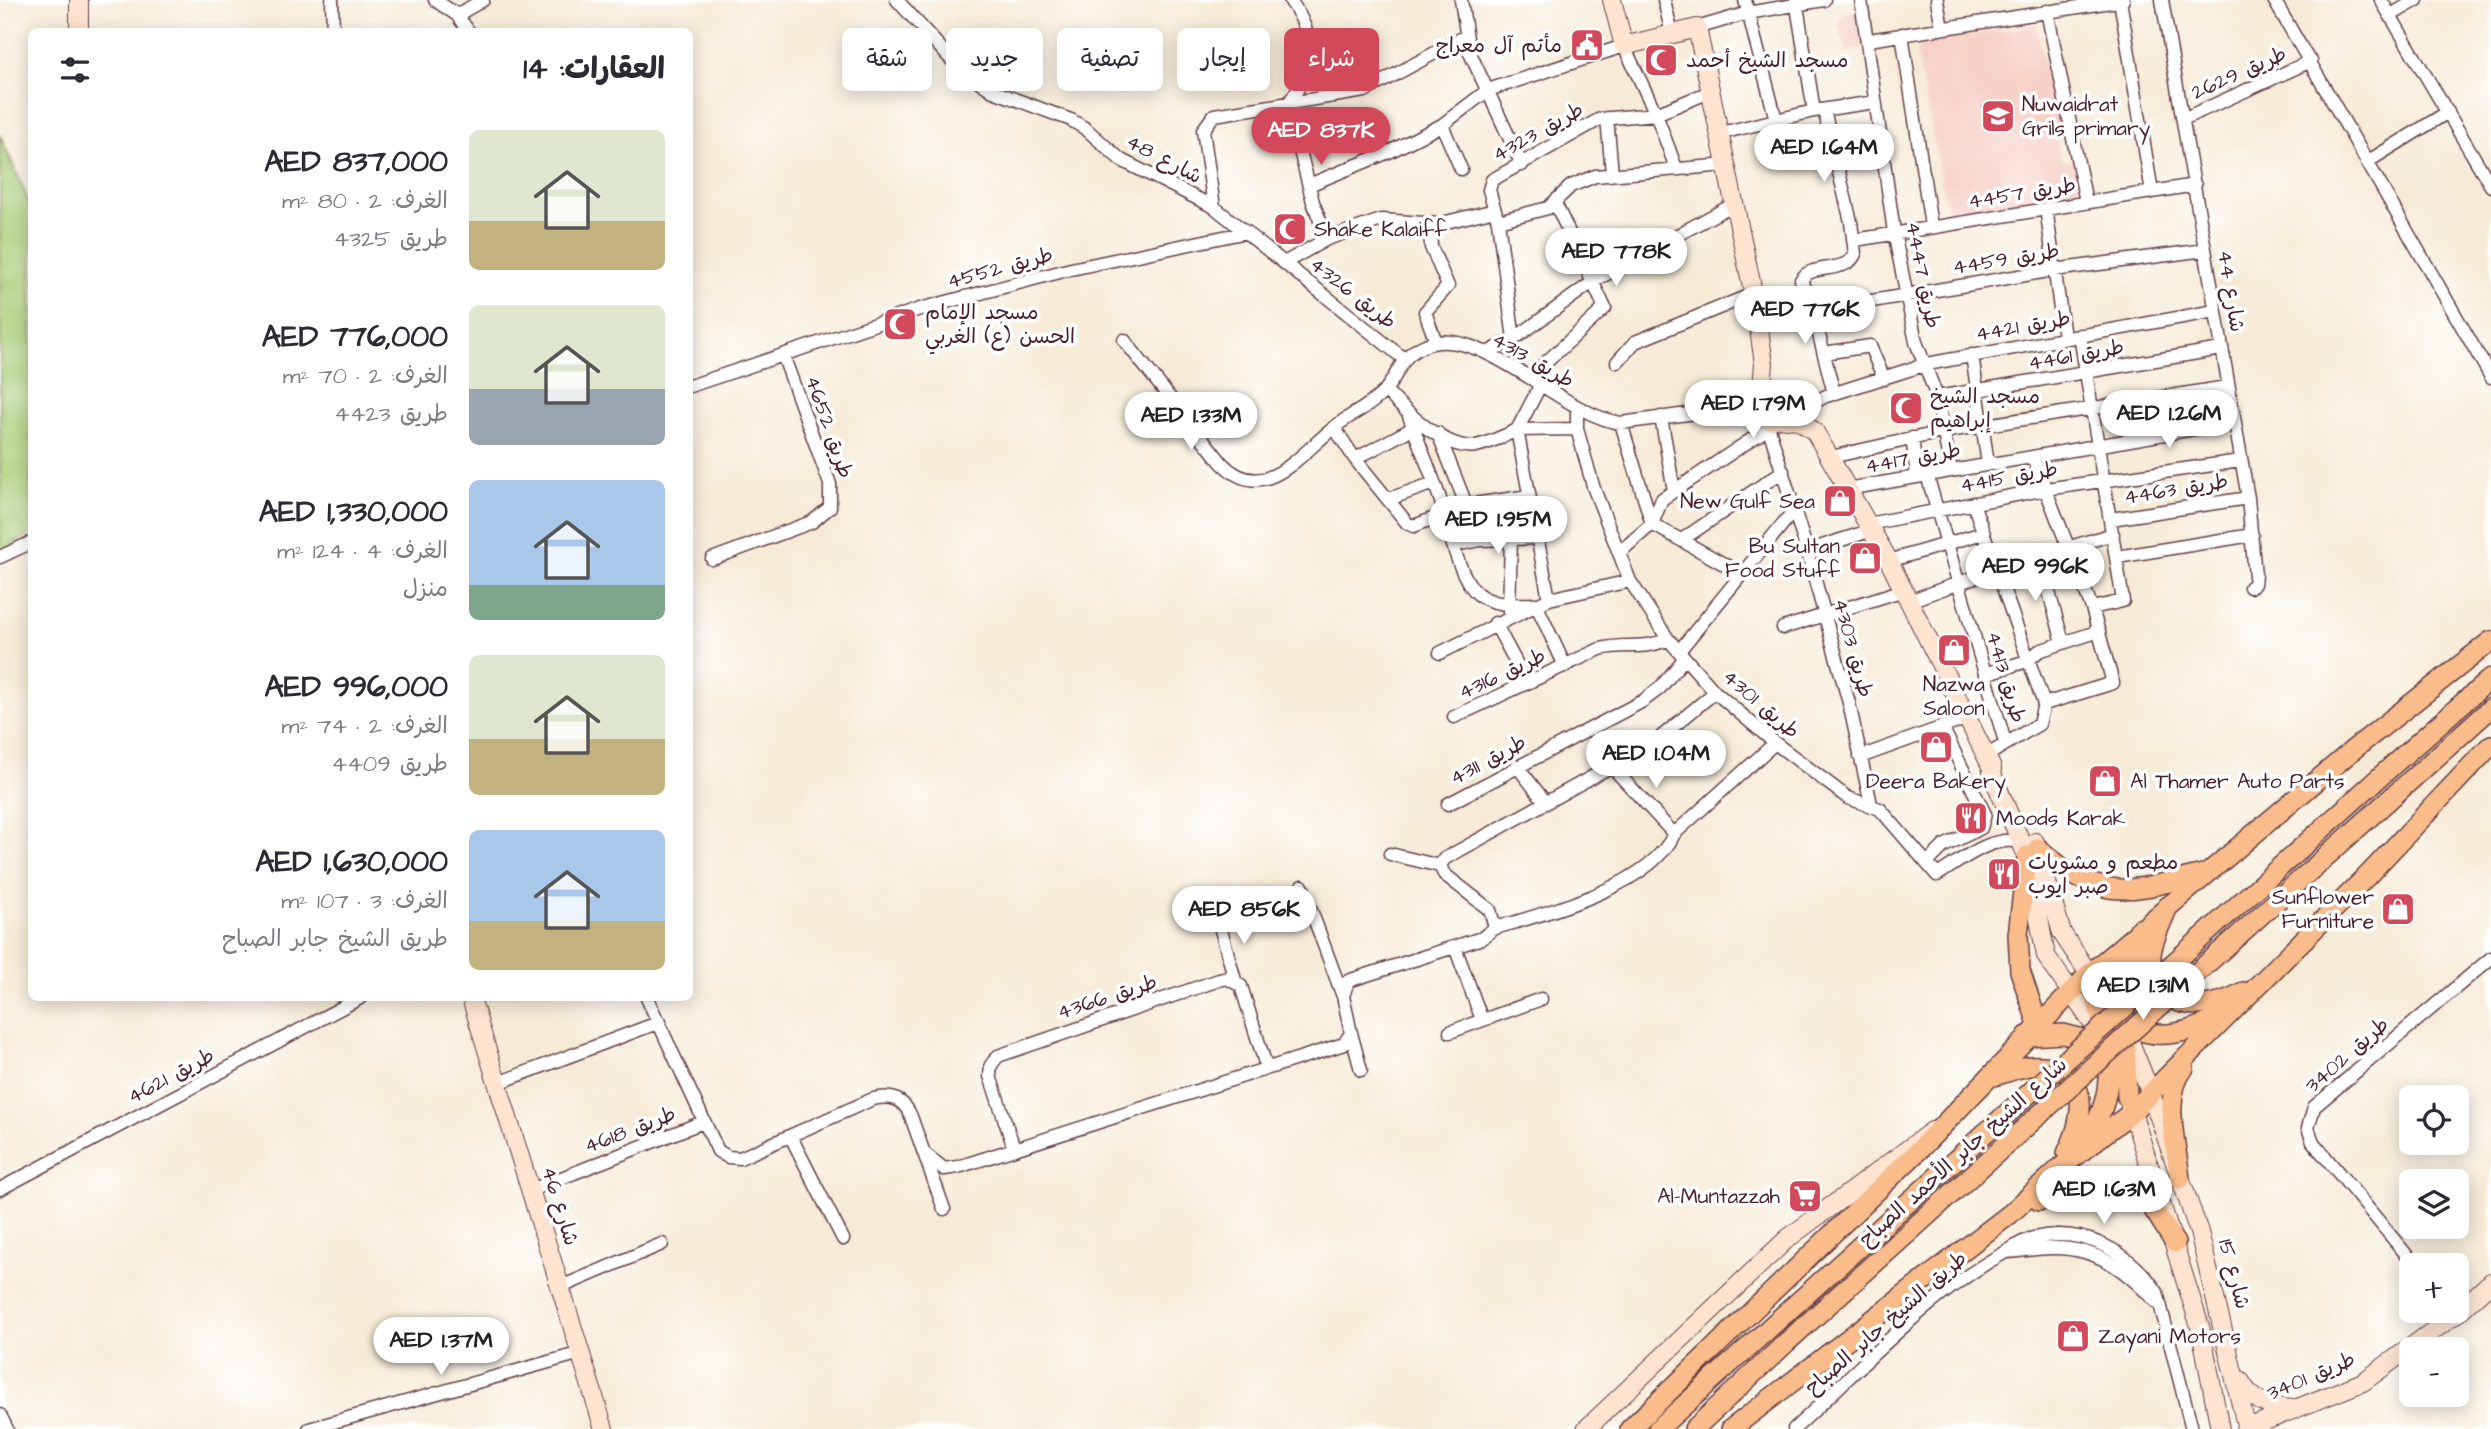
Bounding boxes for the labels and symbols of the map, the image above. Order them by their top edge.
public building icon: مأتم آل معراج [1568,26,1606,64]
place label: مأتم آل معراج [1436,31,1562,61]
street label: طريق 2629 [2187,39,2291,107]
mosque icon: مسجد الشيخ أحمد [1642,41,1680,79]
place label: مسجد الشيخ أحمد [1686,46,1848,75]
place label: Nuwaidrat Grils primary [2022,90,2151,145]
street label: طريق 4323 [1487,95,1589,169]
school or university icon: Nuwaidrat Grils primary [1979,97,2017,135]
pin: AED 837K [1249,108,1393,167]
pin: AED 1.64M [1744,124,1904,184]
street label: شارع 48 [1121,127,1207,191]
street label: طريق 4457 [1966,170,2078,216]
mosque icon: Shake Kalaiff [1271,210,1309,248]
place label: Shake Kalaiff [1314,215,1447,244]
street label: طريق 4447 [1898,219,1948,331]
pin: AED 778K [1544,229,1688,288]
street label: طريق 4459 [1950,236,2062,282]
street label: طريق 4552 [944,240,1056,296]
street label: شارع 44 [2210,248,2252,334]
street label: طريق 4326 [1304,250,1402,336]
pin: AED 776K [1733,286,1877,346]
place label: مسجد الإمام الحسن (ع) الغربي [925,298,1075,355]
street label: طريق 4421 [1973,303,2073,349]
mosque icon: مسجد الإمام الحسن (ع) الغربي [881,305,919,343]
street label: طريق 4313 [1486,325,1580,395]
street label: طريق 4461 [2026,332,2126,378]
street label: طريق 4652 [798,372,860,482]
pin: AED 1.79M [1673,380,1833,440]
place label: مسجد الشيخ إبراهيم [1930,382,2040,436]
mosque icon: مسجد الشيخ إبراهيم [1887,389,1925,427]
pin: AED 1.26M [2089,391,2249,450]
pin: AED 1.33M [1111,392,1271,452]
street label: طريق 4417 [1863,435,1963,481]
street label: طريق 4415 [1958,454,2060,500]
street label: طريق 4463 [2122,466,2230,512]
shop icon: New Gulf Sea [1821,482,1859,520]
place label: New Gulf Sea [1680,487,1815,516]
pin: AED 1.95M [1418,496,1578,556]
place label: Bu Sultan Food Stuff [1725,532,1841,585]
shop icon: Bu Sultan Food Stuff [1846,539,1884,577]
pin: AED 996K [1963,544,2107,603]
street label: طريق 4303 [1826,595,1880,701]
street label: طريق 4413 [1979,628,2033,726]
shop icon: Nazwa Saloon [1935,631,1973,669]
street label: طريق 4316 [1454,641,1550,707]
street label: طريق 4301 [1716,662,1806,746]
place label: Nazwa Saloon [1923,670,1985,723]
street label: طريق 4311 [1445,728,1531,792]
shop icon: Deera Bakery [1917,728,1955,766]
pin: AED 1.04M [1576,730,1736,790]
shop icon: Al Thamer Auto Parts [2086,762,2124,800]
place label: Deera Bakery [1866,767,2006,798]
place label: Al Thamer Auto Parts [2130,767,2345,796]
restaurant icon: Moods Karak [1952,799,1990,837]
place label: Moods Karak [1996,804,2125,833]
place label: مطعم و مشويات صبر ايوب [2028,848,2178,901]
restaurant icon: مطعم و مشويات صبر ايوب [1985,855,2023,893]
place label: Sunflower Furniture [2272,883,2374,936]
pin: AED 856K [1172,886,1316,946]
shop icon: Sunflower Furniture [2379,890,2417,928]
pin: AED 1.31M [2063,962,2223,1022]
street label: طريق 4366 [1053,967,1161,1027]
street label: طريق 3402 [2299,1010,2395,1100]
street label: طريق 4621 [122,1041,220,1111]
street label: شارع الشيخ جابر الأحمد الصباح [1852,1050,2074,1254]
street label: طريق 4618 [580,1099,680,1161]
street label: شارع 46 [534,1163,586,1249]
pin: AED 1.63M [2024,1166,2184,1226]
supermarket icon: Al-Muntazzah [1786,1177,1824,1215]
place label: Al-Muntazzah [1657,1182,1781,1211]
street label: شارع 15 [2211,1236,2257,1312]
street label: طريق الشيخ جابر الصباح [1799,1244,1973,1402]
shop icon: Zayani Motors [2054,1317,2092,1355]
pin: AED 1.37M [361,1318,521,1377]
place label: Zayani Motors [2098,1322,2241,1353]
street label: طريق 3401 [2262,1344,2360,1408]

